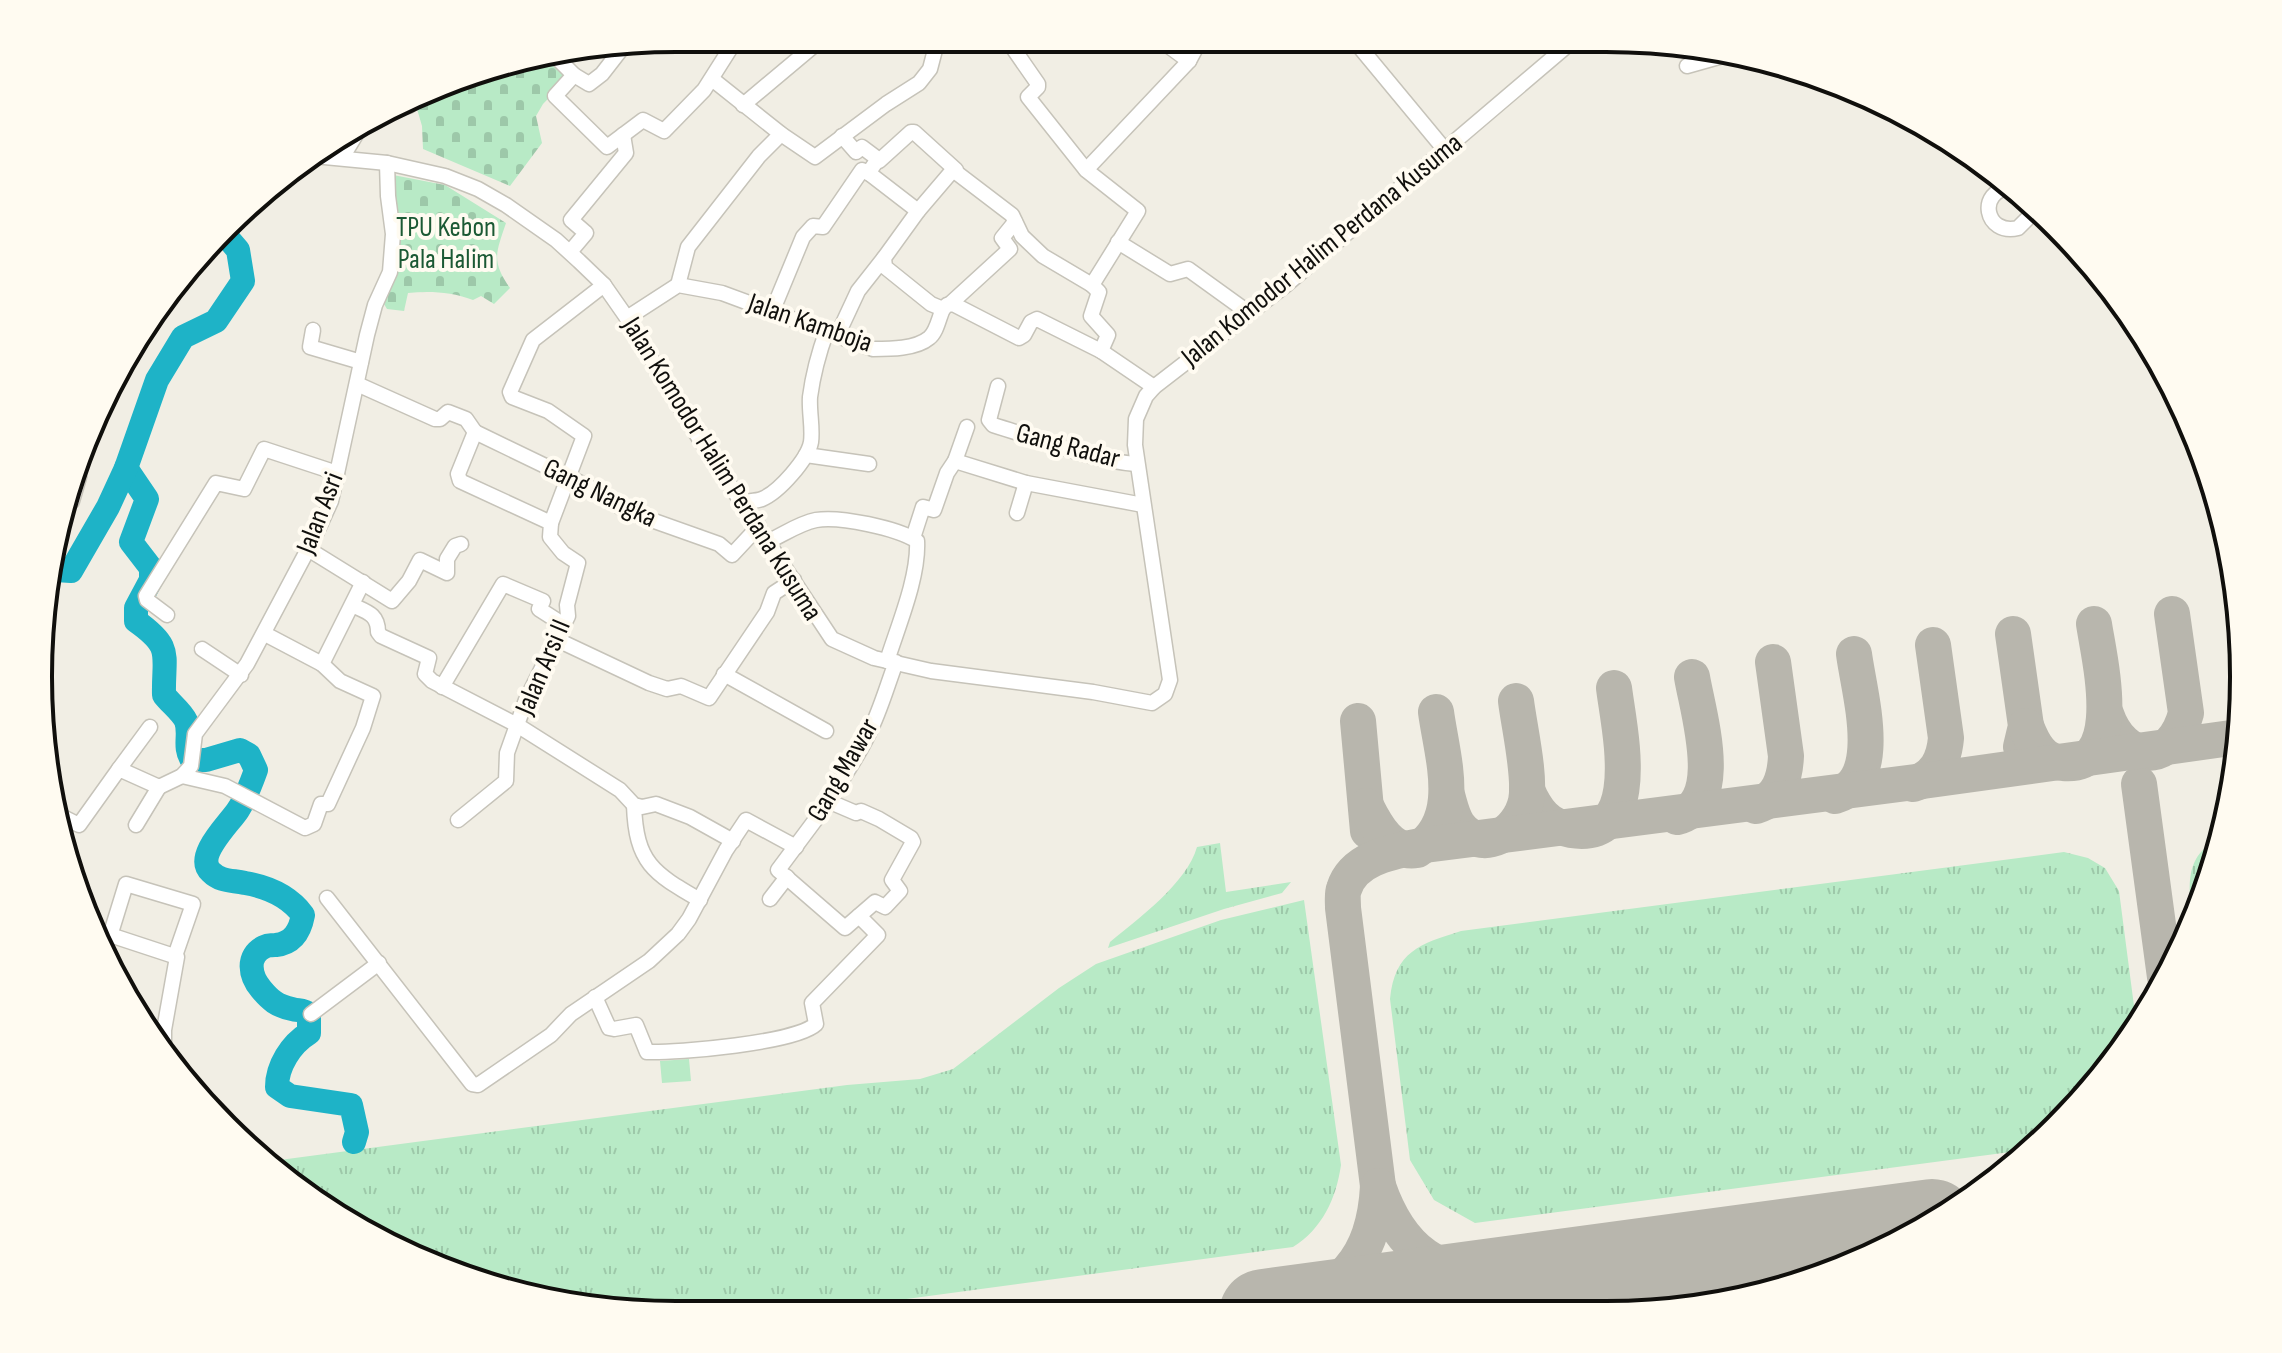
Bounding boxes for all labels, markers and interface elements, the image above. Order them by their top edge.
street label: Jalan Komodor Halim Perdana Kusuma [1174,127,1469,374]
park label: TPU Kebon Pala Halim [396,211,496,276]
street label: Jalan Kamboja [743,286,876,360]
street label: Jalan Komodor Halim Perdana Kusuma [614,310,829,627]
street label: Gang Radar [1012,416,1124,476]
street label: Gang Nangka [538,451,662,535]
street label: Jalan Asri [289,468,351,559]
street label: Jalan Arsi II [508,614,578,720]
street label: Gang Mawar [800,713,886,827]

